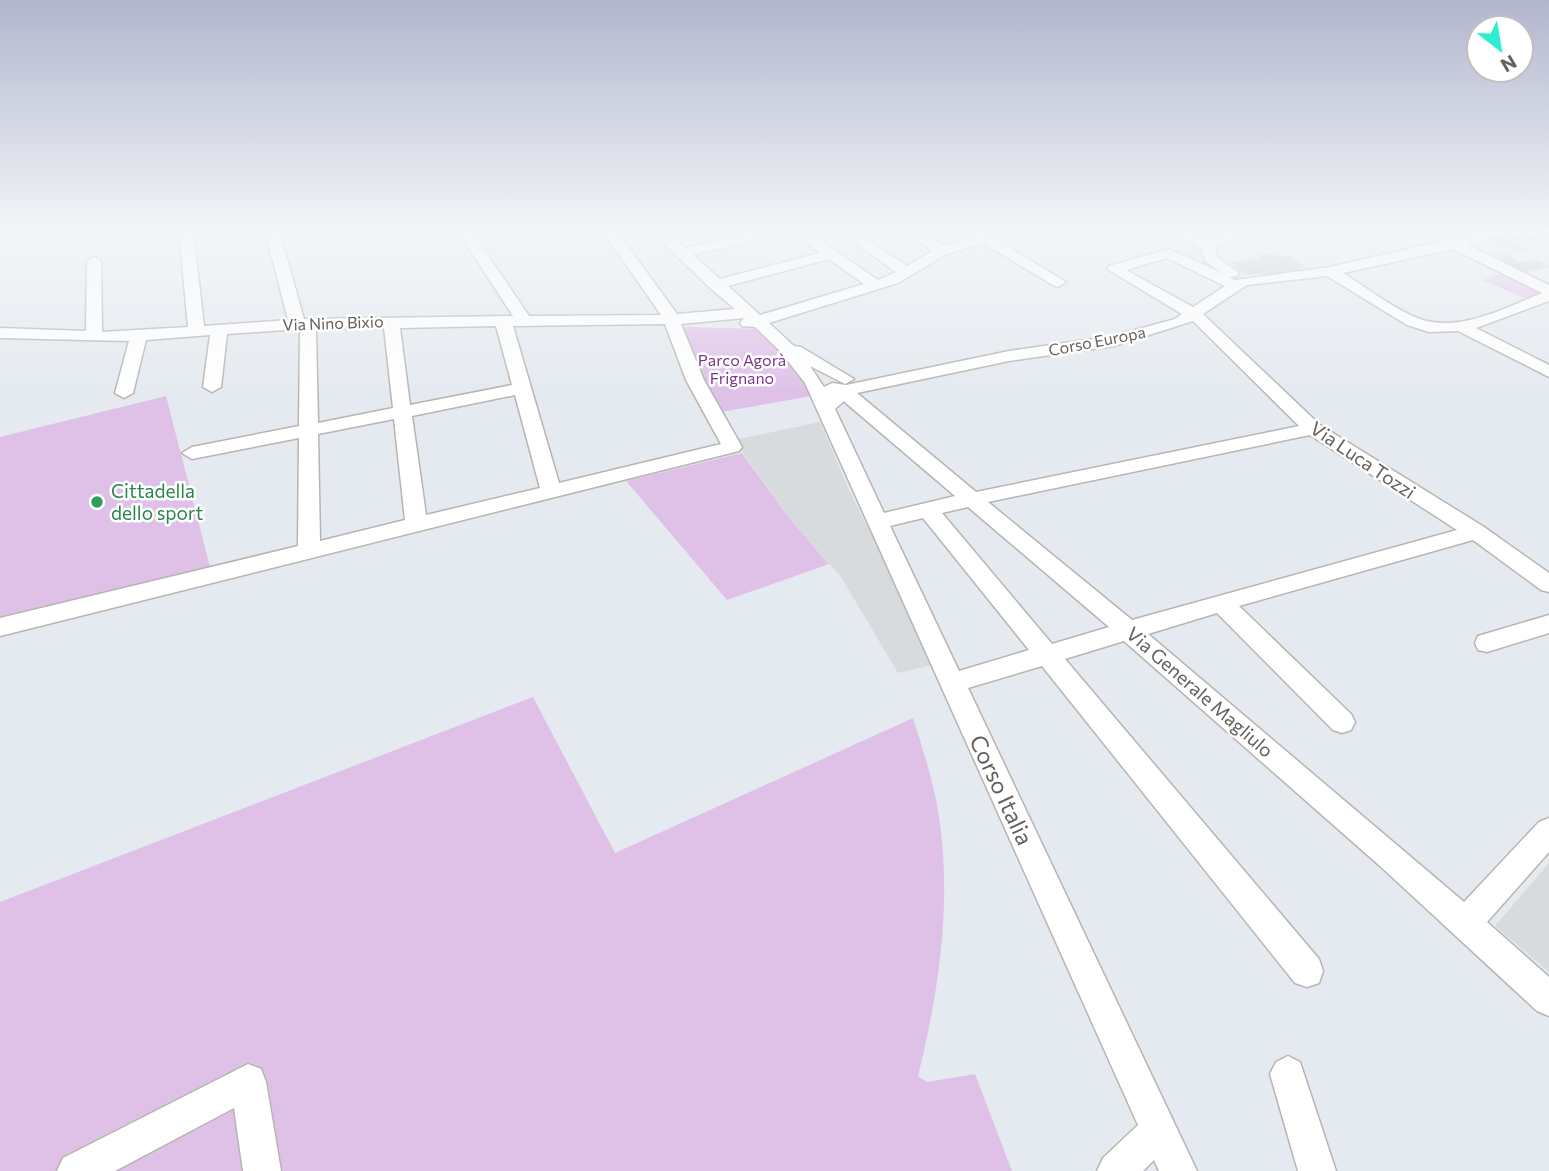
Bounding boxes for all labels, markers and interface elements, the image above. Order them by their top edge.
north arrow [1465,14,1535,84]
text: N [1497,50,1521,78]
street label: Via Nino Bixio [282,311,384,334]
street label: Corso Europa [1047,322,1147,359]
park label: Parco Agorà Frignano [698,350,786,387]
street label: Via Luca Tozzi [1306,416,1420,503]
place label: Cittadella dello sport [111,479,203,524]
marker: Cittadella dello sport [89,494,105,510]
street label: Via Generale Magliulo [1122,622,1278,762]
street label: Corso Italia [964,730,1040,849]

